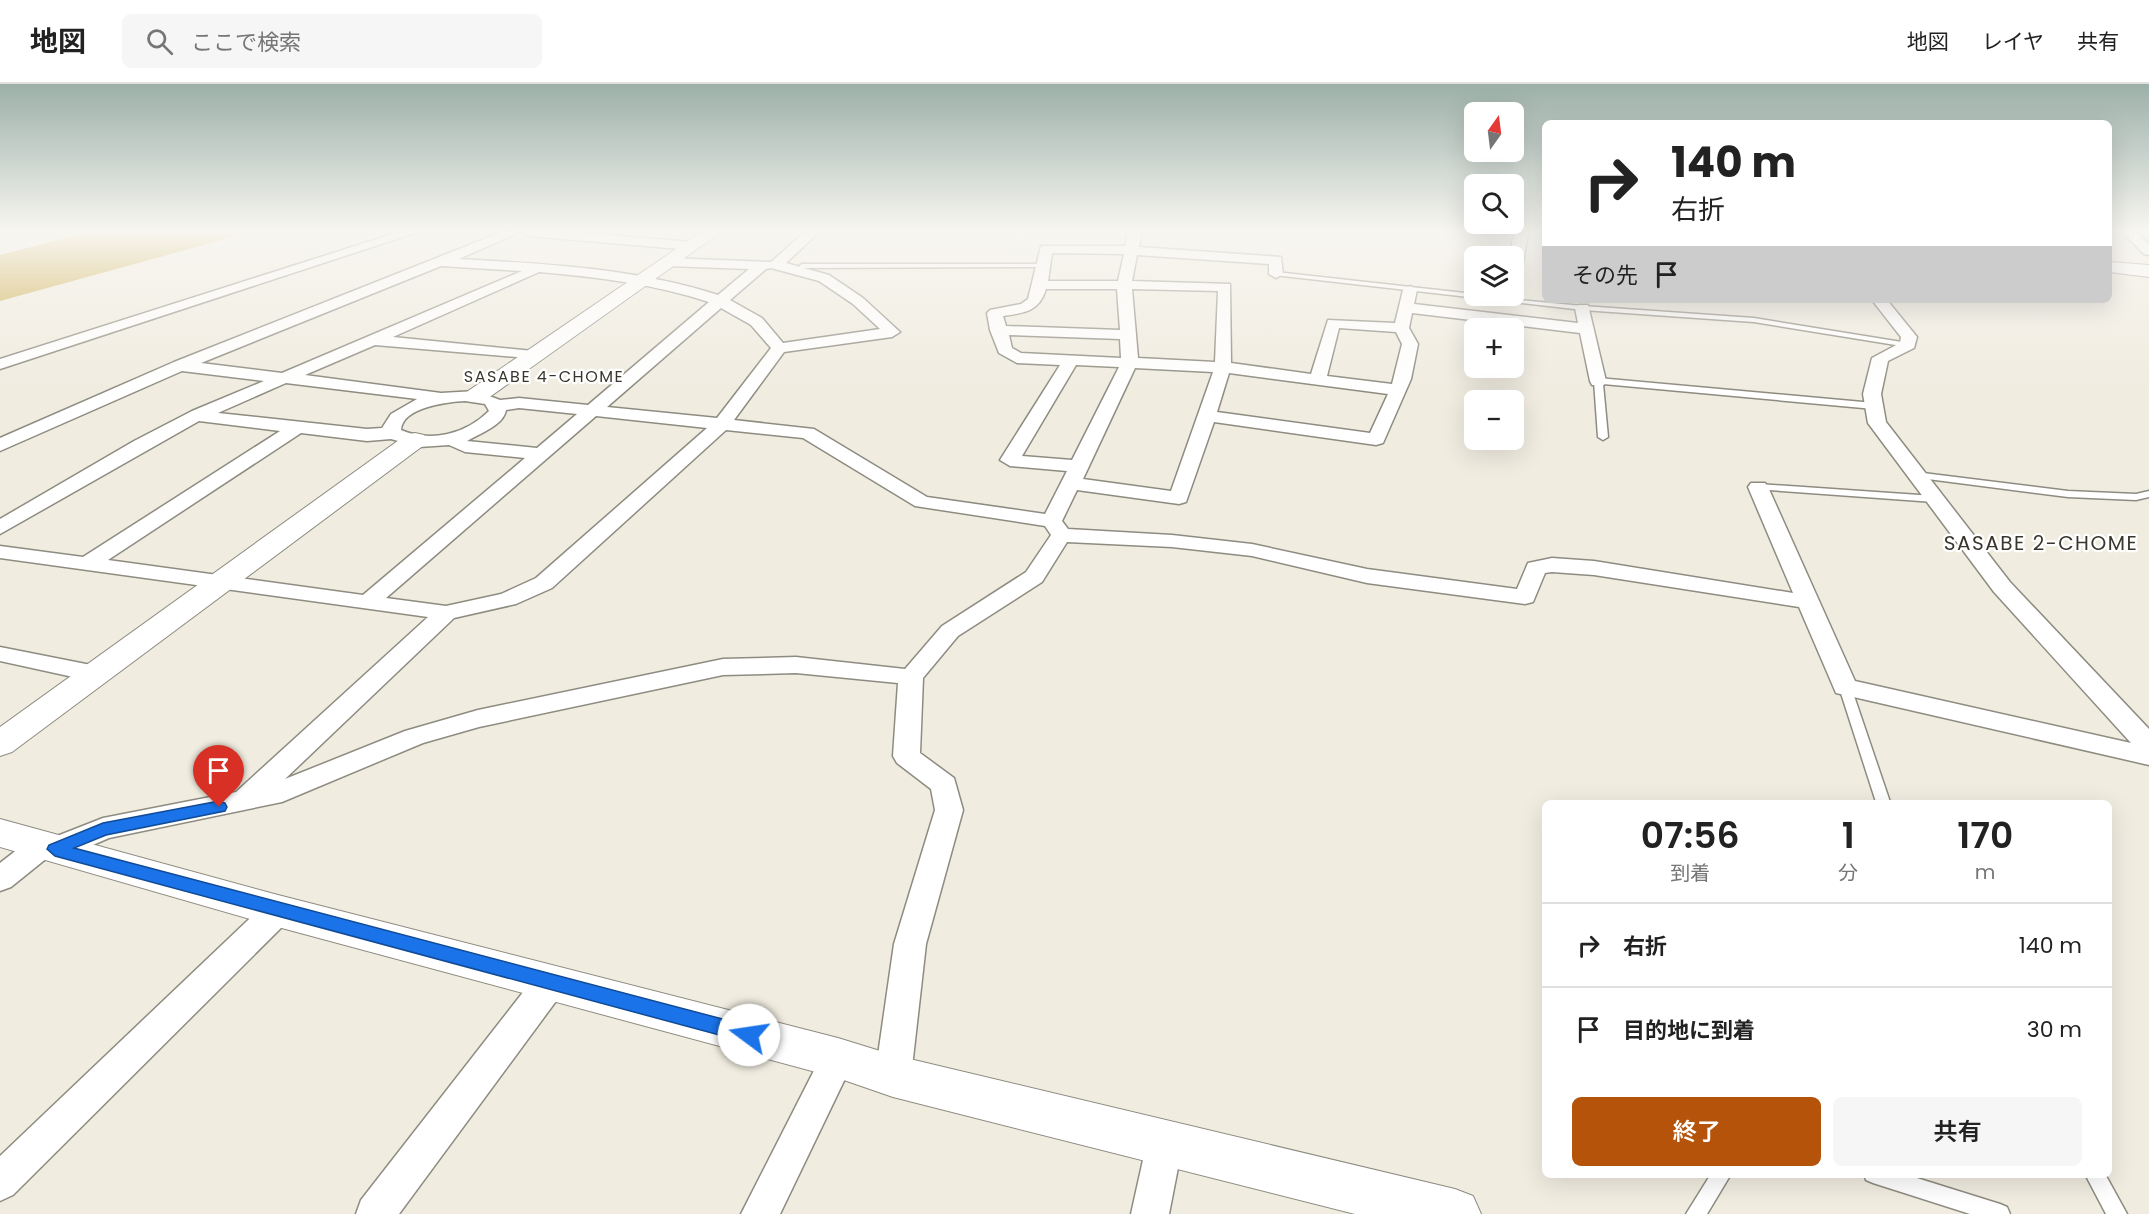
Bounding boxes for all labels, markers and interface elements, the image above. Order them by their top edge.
search box [122,14,542,68]
text: 地図 [30,22,86,61]
icon: search [143,25,176,58]
text: ここで検索 [191,27,301,58]
text: 地図 [1907,27,1949,56]
text: レイヤ [1982,27,2044,56]
text: 共有 [2077,27,2119,56]
north arrow [1464,102,1524,162]
map controls [1464,102,1524,450]
text: 140 m [1671,133,1796,192]
icon: right [1572,144,1650,222]
button: search [1464,174,1524,234]
text: 右折 [1671,191,1725,228]
button: layers [1464,246,1524,306]
icon: arrive [1650,258,1683,291]
text: その先 [1572,260,1638,291]
button: + [1464,318,1524,378]
district label: SASABE 4-CHOME [464,365,624,388]
button: − [1464,390,1524,450]
district label: SASABE 2-CHOME [1944,529,2138,557]
pin [193,745,244,807]
icon: arrive [202,754,235,787]
text: 07:56 [1641,810,1740,861]
text: 1 [1842,810,1855,861]
text: 170 [1957,810,2013,861]
text: m [1975,858,1995,886]
text: 到着 [1670,859,1710,887]
text: 分 [1838,859,1858,887]
icon: right [1572,929,1605,962]
text: 140 m [2019,930,2082,961]
text: 右折 [1623,931,1667,962]
position arrow [717,1003,781,1067]
icon: arrive [1572,1013,1605,1046]
text: 30 m [2027,1014,2082,1045]
text: 目的地に到着 [1623,1015,1755,1046]
button: 終了 [1572,1097,1821,1166]
button: 共有 [1833,1097,2082,1166]

